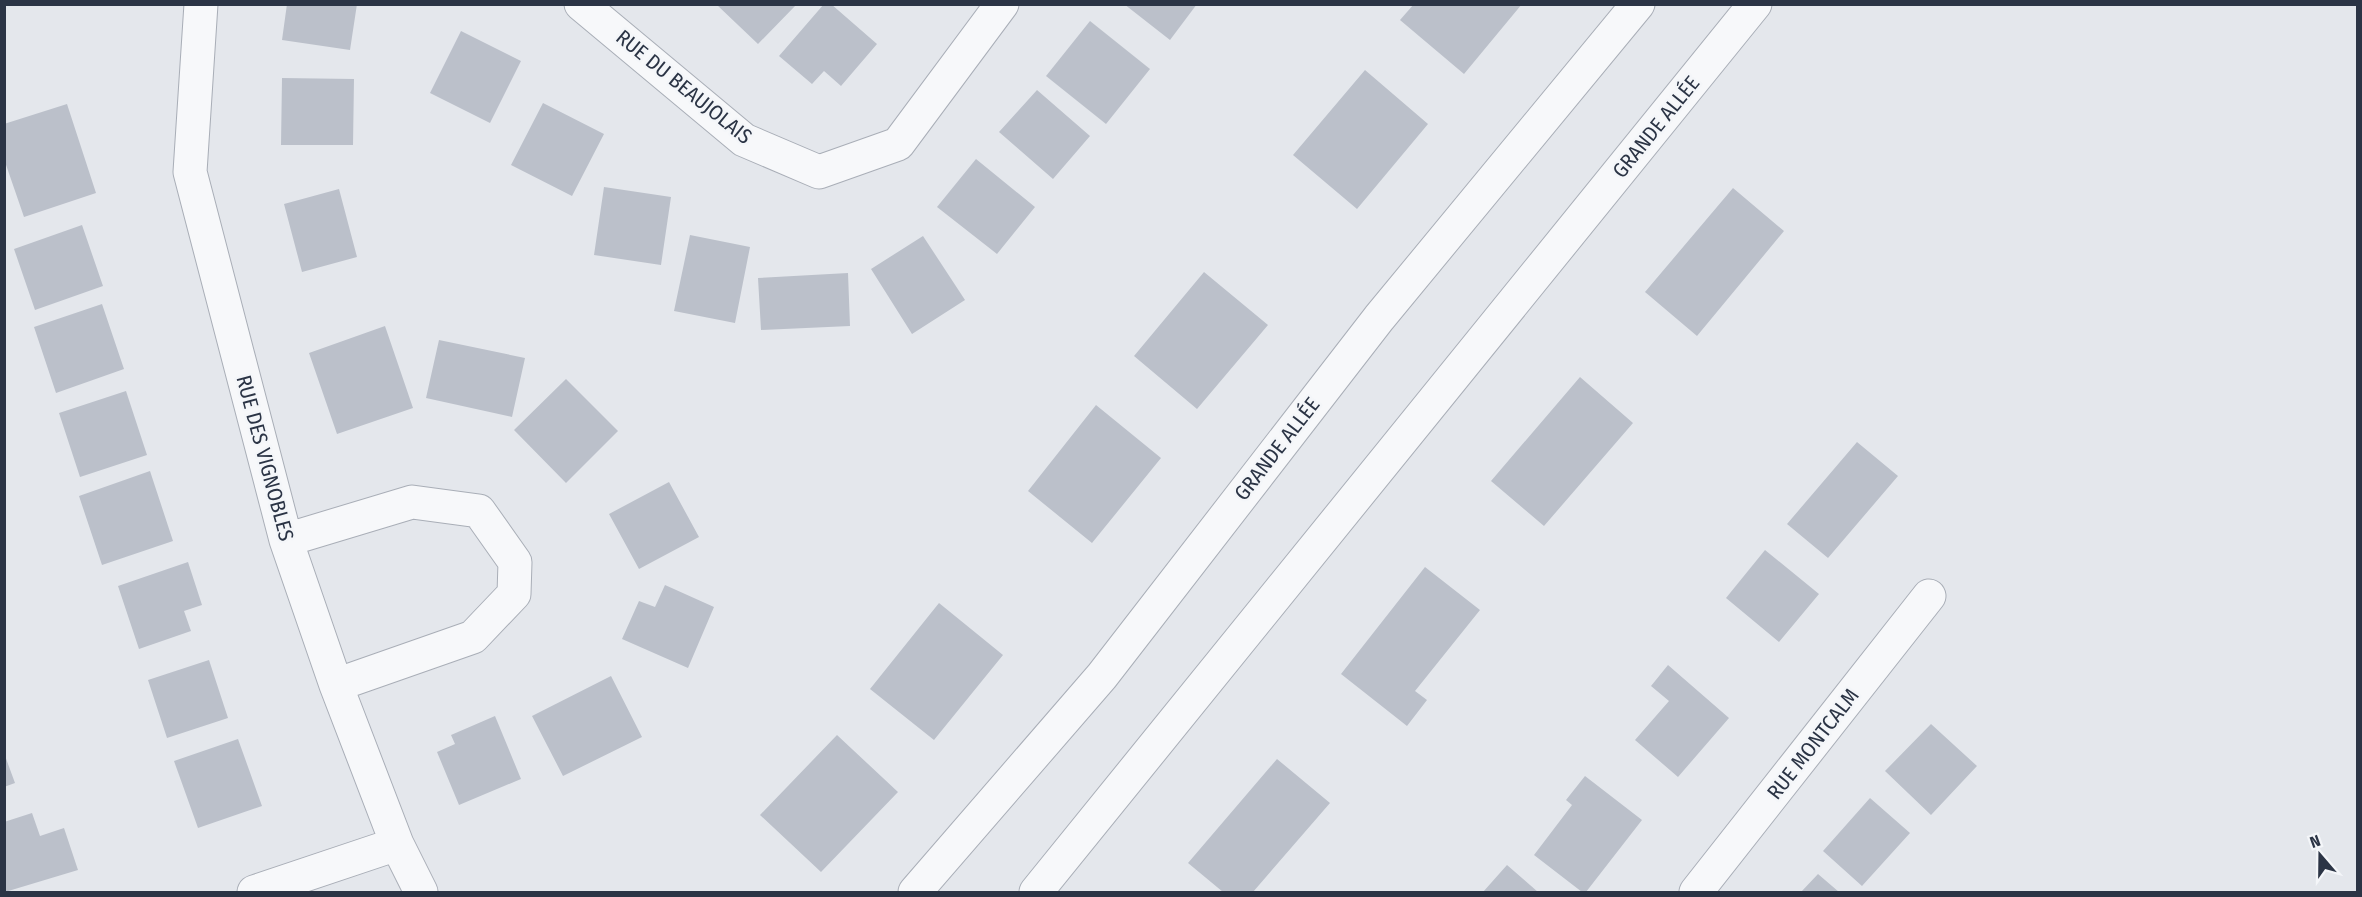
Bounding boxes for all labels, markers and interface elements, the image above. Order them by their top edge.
street label: RUE DU BEAUJOLAIS [611,24,757,150]
street label: GRANDE ALLÉE [1607,71,1705,183]
street label: RUE DES VIGNOBLES [230,372,300,544]
street label: GRANDE ALLÉE [1229,392,1325,506]
street label: RUE MONTCALM [1762,683,1864,805]
north arrow [2290,825,2350,885]
text: N [2307,831,2323,852]

